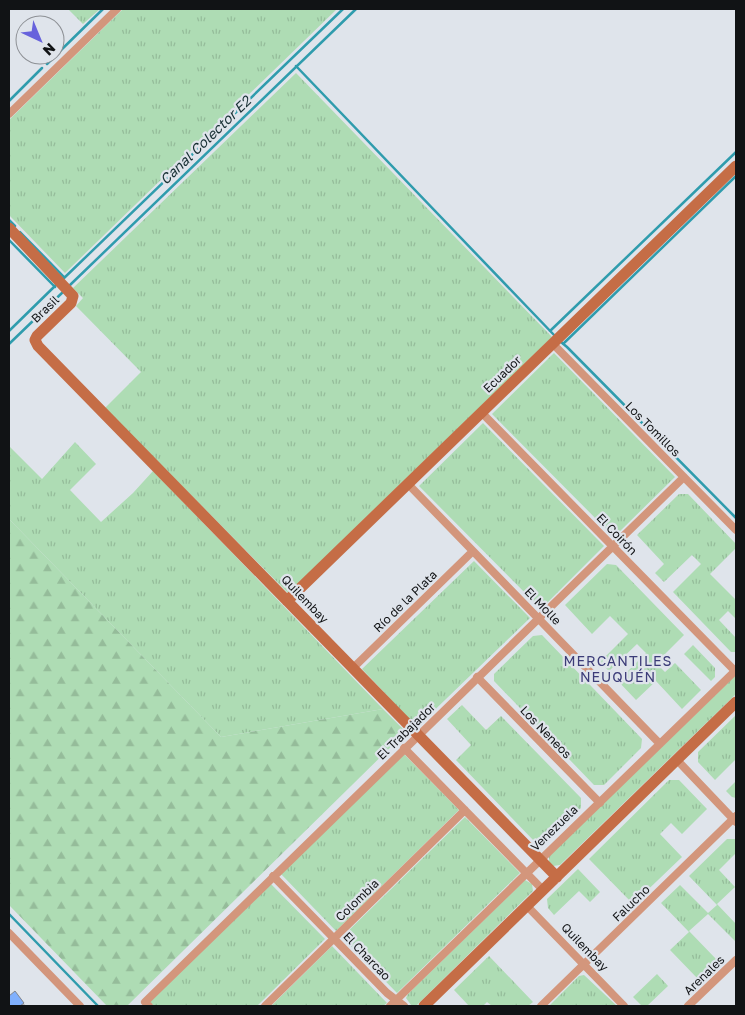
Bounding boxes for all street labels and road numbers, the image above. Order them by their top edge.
street label: Brasil [28,292,62,326]
street label: Ecuador [480,352,524,396]
street label: Los Tomillos [622,398,684,460]
street label: El Coirón [594,510,640,558]
street label: Río de la Plata [370,567,440,635]
street label: Quilembay [278,572,332,626]
street label: El Molle [522,584,564,628]
street label: El Trabajador [374,699,439,763]
street label: Los Neneos [517,703,575,761]
street label: Venezuela [527,802,581,854]
street label: Colombia [332,876,382,924]
street label: Falucho [609,882,653,924]
street label: Quilembay [558,920,612,974]
street label: El Charcao [340,929,394,983]
street label: Arenales [681,952,727,998]

